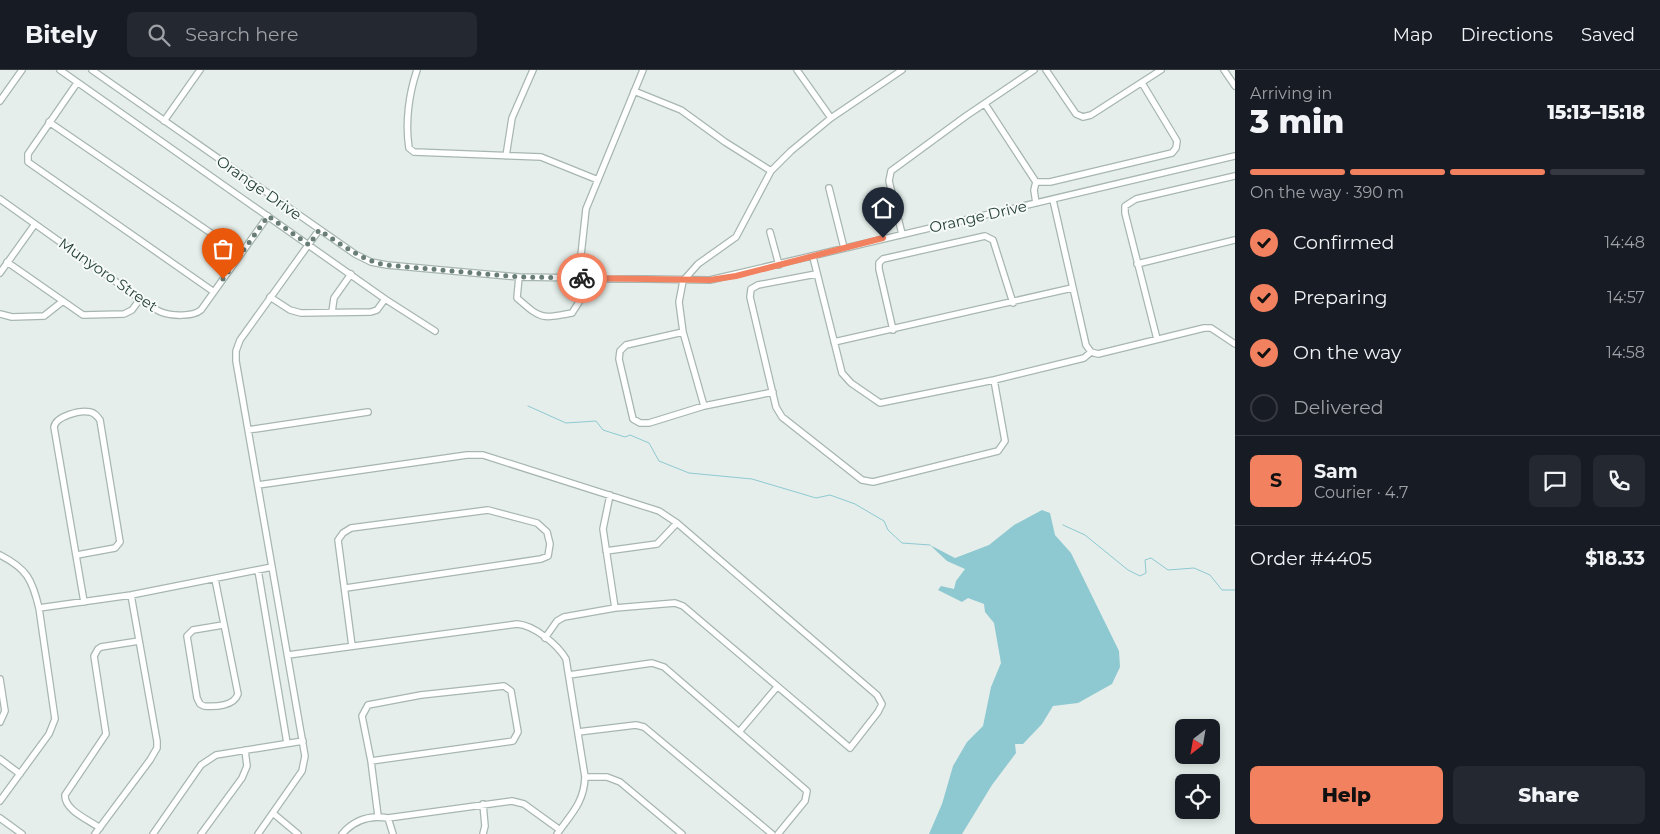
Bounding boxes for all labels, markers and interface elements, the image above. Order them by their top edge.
search box [127,12,477,57]
text: Bitely [25,20,97,49]
icon: search [145,21,173,49]
text: Search here [185,23,298,46]
text: Map [1393,24,1433,46]
text: Directions [1461,24,1553,46]
text: Saved [1581,24,1635,46]
text: Arriving in [1250,84,1332,103]
text: 15:13–15:18 [1547,101,1645,124]
text: 3 min [1250,102,1344,141]
street label: Orange Drive [213,151,306,224]
text: On the way · 390 m [1250,183,1404,202]
pin [862,187,904,238]
icon: home [869,194,897,222]
street label: Orange Drive [927,196,1029,237]
pin [202,228,244,279]
icon: check [1250,229,1278,257]
text: Confirmed [1293,231,1394,254]
text: 14:48 [1604,233,1645,252]
street label: Munyoro Street [55,234,161,316]
icon: bag [209,235,237,263]
courier [557,253,607,303]
icon: bike [568,264,596,292]
icon: check [1250,284,1278,312]
text: Preparing [1293,286,1388,309]
text: 14:57 [1607,288,1645,307]
icon: check [1250,339,1278,367]
text: On the way [1293,341,1401,364]
text: 14:58 [1606,343,1645,362]
text: Delivered [1293,396,1384,419]
button: chat [1529,455,1581,507]
button: phone [1593,455,1645,507]
text: Sam [1314,460,1358,483]
text: S [1270,469,1282,492]
text: Courier · 4.7 [1314,483,1408,502]
text: Order #4405 [1250,547,1372,570]
text: $18.33 [1585,547,1645,570]
north arrow [1175,719,1220,764]
map controls [1175,719,1220,819]
button: Help [1250,766,1443,824]
button: Share [1453,766,1645,824]
button: locate [1175,774,1220,819]

